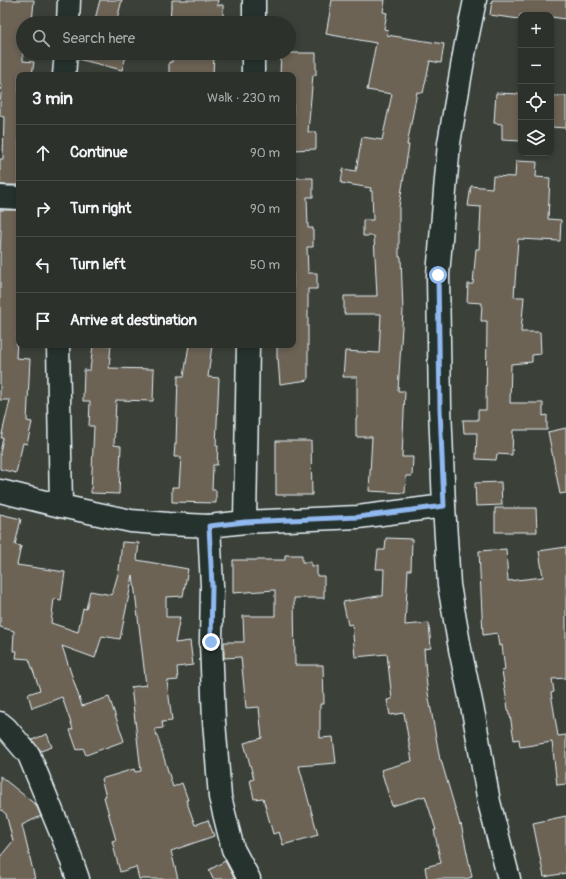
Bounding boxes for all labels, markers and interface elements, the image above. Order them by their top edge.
map controls [518,12,554,156]
button: + [518,12,554,48]
search box [16,16,296,60]
icon: search [30,27,52,49]
text: Search here [62,29,135,48]
button: − [518,48,554,84]
button: locate [518,84,554,120]
text: 3 min [32,88,73,109]
text: Walk · 230 m [207,90,280,106]
button: layers [518,120,554,156]
icon: ahead [32,142,54,164]
text: Continue [70,143,128,162]
text: 90 m [250,145,280,161]
icon: right [32,198,54,220]
text: Turn right [70,199,131,218]
text: 90 m [250,201,280,217]
icon: left [32,254,54,276]
text: Turn left [70,255,126,274]
text: 50 m [250,257,280,273]
route start [429,266,447,284]
icon: arrive [32,310,54,332]
text: Arrive at destination [70,311,197,330]
route end [202,633,220,651]

